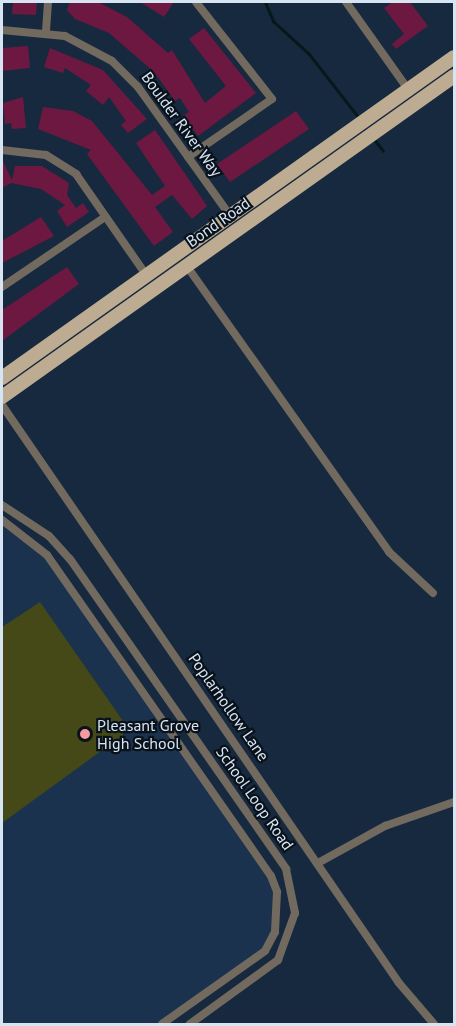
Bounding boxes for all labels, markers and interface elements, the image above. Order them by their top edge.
street label: Boulder River Way [138,68,226,180]
street label: Bond Road [182,193,254,251]
street label: Poplarhollow Lane [185,649,273,765]
place label: Pleasant Grove High School [97,715,199,753]
marker: Pleasant Grove High School [78,727,92,741]
street label: School Loop Road [212,743,298,853]

